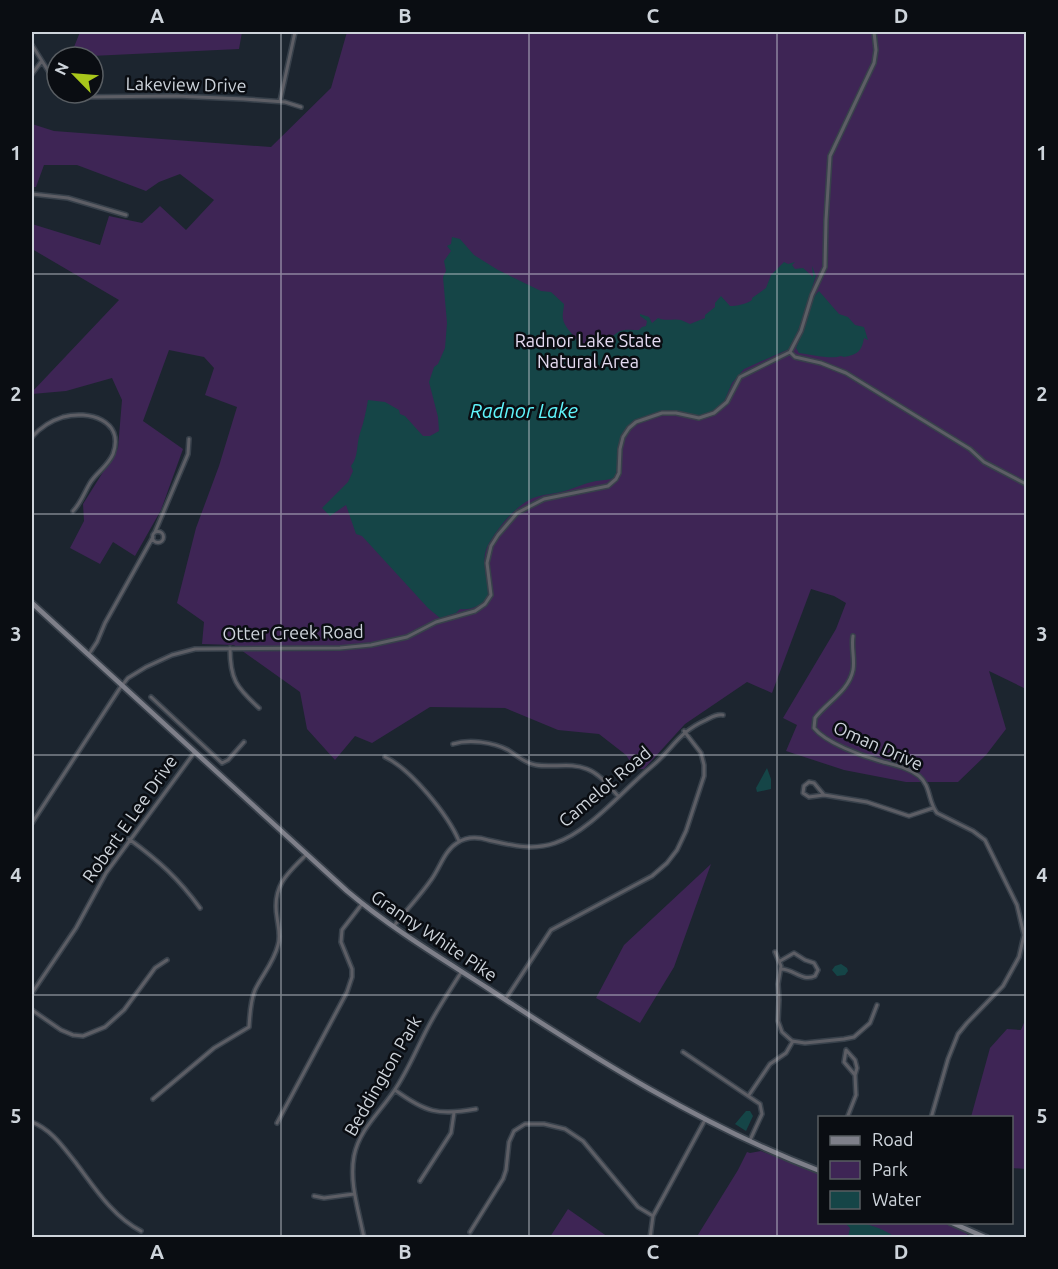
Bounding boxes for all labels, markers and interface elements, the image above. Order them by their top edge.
text: A [150,4,164,27]
text: B [398,4,412,27]
text: C [647,4,660,27]
text: D [894,4,908,27]
north arrow [45,45,105,105]
text: N [51,59,72,78]
street label: Lakeview Drive [125,73,247,95]
text: 1 [10,141,22,164]
text: 1 [1036,141,1048,164]
park label: Radnor Lake State Natural Area [515,330,661,371]
text: 2 [10,382,22,405]
text: 2 [1036,382,1048,405]
water label: Radnor Lake [470,399,578,422]
street label: Otter Creek Road [222,621,364,643]
text: 3 [10,622,22,645]
text: 3 [1036,622,1048,645]
street label: Oman Drive [831,716,926,774]
street label: Camelot Road [554,742,654,830]
street label: Robert E Lee Drive [78,751,180,886]
text: 4 [10,863,22,886]
text: 4 [1036,863,1048,886]
street label: Granny White Pike [368,886,501,985]
street label: Beddington Park [340,1012,425,1139]
text: 5 [10,1104,22,1127]
text: 5 [1036,1104,1048,1127]
legend [818,1116,1013,1224]
text: Road [872,1129,914,1149]
text: Park [872,1159,908,1179]
text: Water [872,1189,922,1209]
text: A [150,1240,164,1263]
text: B [398,1240,412,1263]
text: C [647,1240,660,1263]
text: D [894,1240,908,1263]

